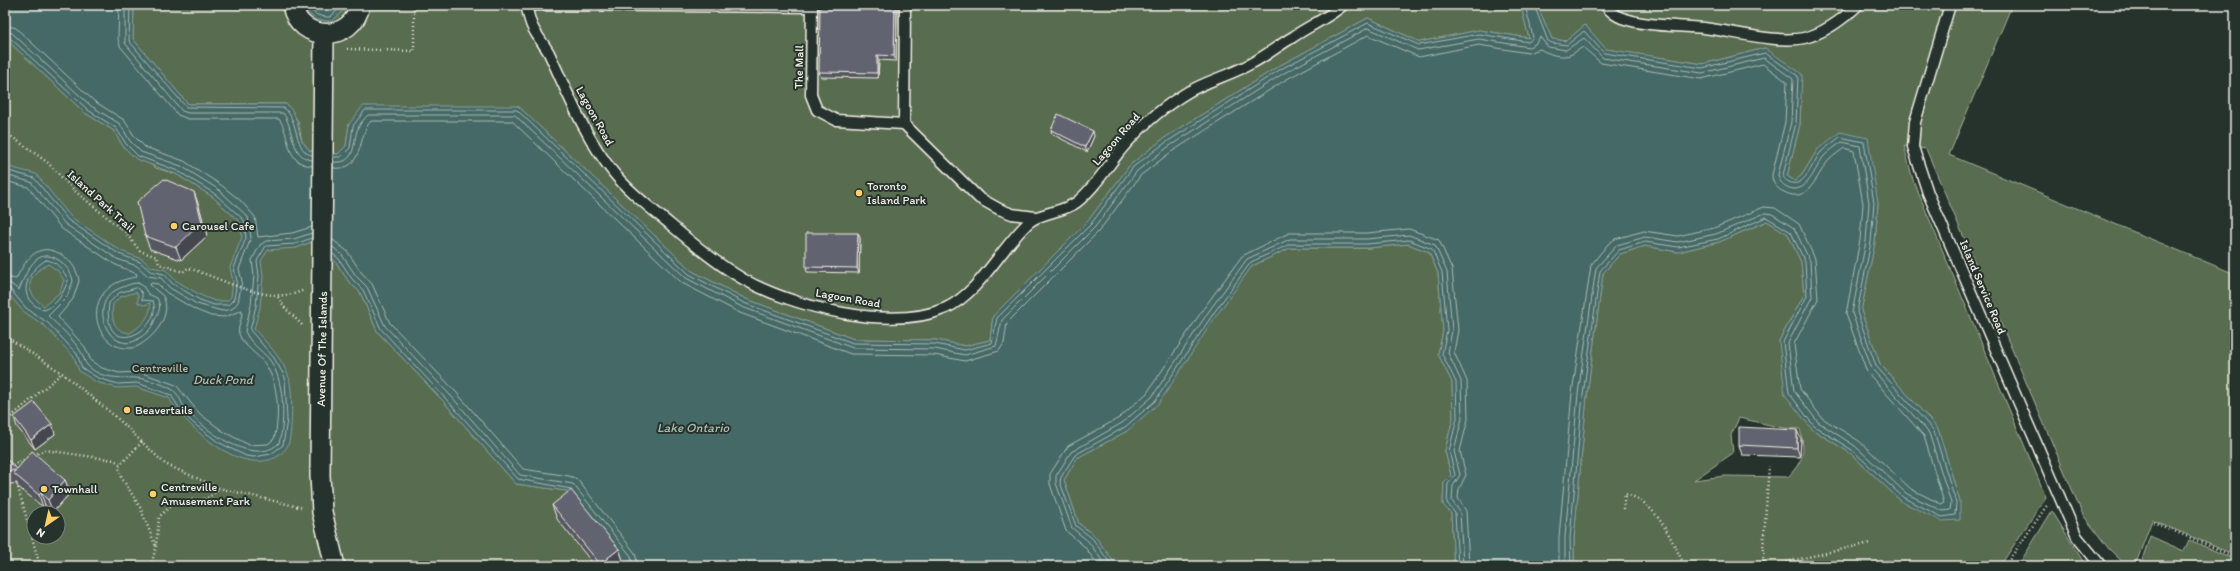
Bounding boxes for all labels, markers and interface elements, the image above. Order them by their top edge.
street label: The Mall [792,44,806,89]
street label: Lagoon Road [573,84,617,148]
street label: Lagoon Road [1089,109,1143,168]
street label: Island Park Trail [64,167,138,235]
place label: Toronto Island Park [867,179,927,207]
marker: Toronto Island Park [854,188,864,198]
place label: Carousel Cafe [182,219,255,233]
marker: Carousel Cafe [169,221,179,231]
street label: Island Service Road [1957,238,2009,337]
street label: Lagoon Road [815,285,882,311]
street label: Avenue Of The Islands [314,291,330,407]
park label: Centreville [132,361,188,375]
water label: Duck Pond [193,372,254,387]
place label: Beavertails [135,403,193,417]
marker: Beavertails [122,405,132,415]
water label: Lake Ontario [657,420,730,435]
place label: Centreville Amusement Park [161,480,251,508]
place label: Townhall [52,482,98,496]
marker: Townhall [39,484,49,494]
marker: Centreville Amusement Park [148,489,158,499]
north arrow [26,505,66,545]
text: N [34,525,47,540]

